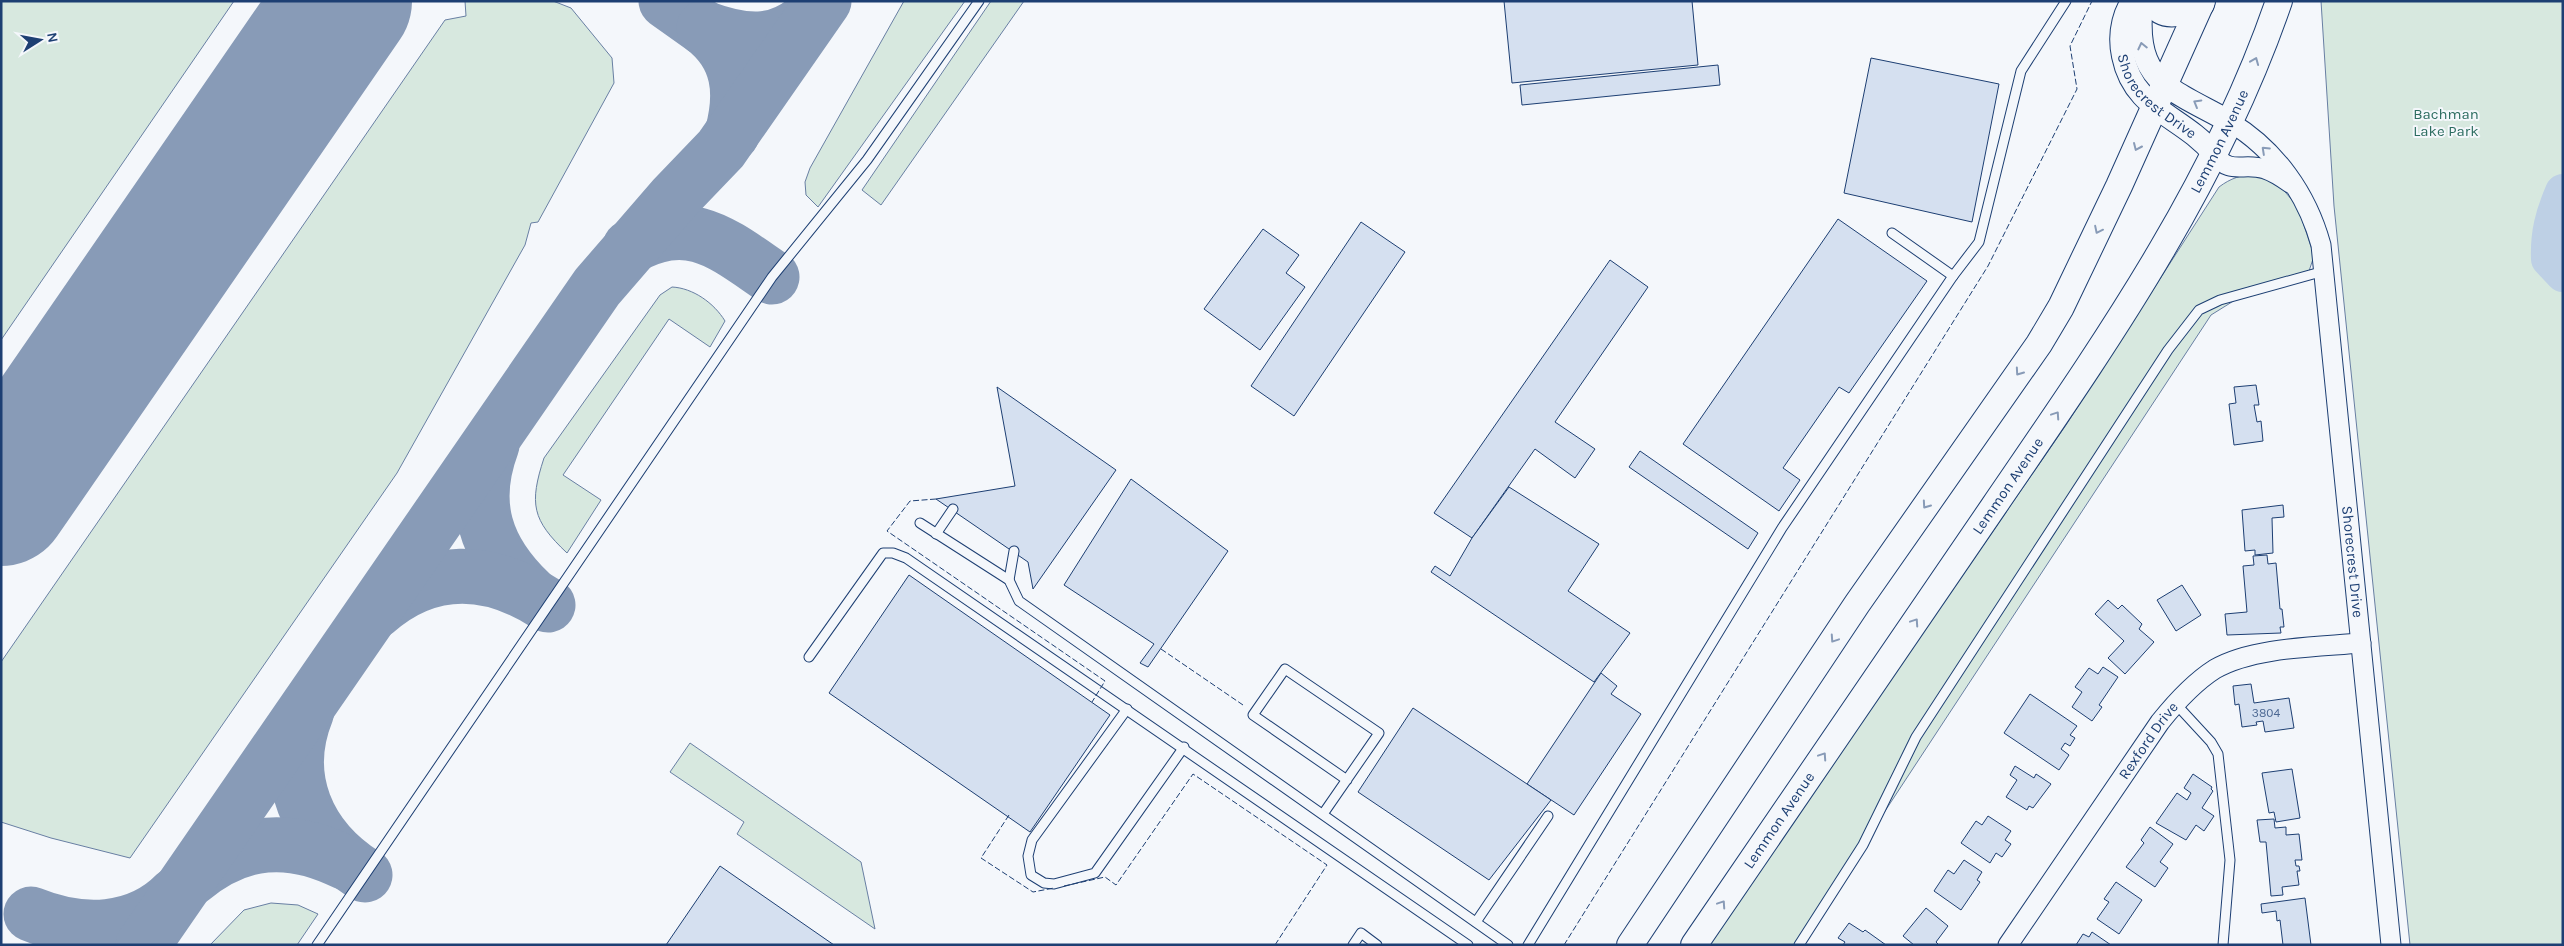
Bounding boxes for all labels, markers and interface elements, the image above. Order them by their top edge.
north arrow [15,15,65,65]
text: N [43,31,62,44]
one-way arrow [2137,42,2148,51]
street label: Shorecrest Drive [2114,52,2200,142]
one-way arrow [2249,57,2260,66]
street label: Lemmon Avenue [2186,87,2252,196]
one-way arrow [2194,100,2203,110]
park label: Bachman Lake Park [2413,105,2479,140]
one-way arrow [2132,142,2143,151]
one-way arrow [2262,147,2271,156]
one-way arrow [2094,225,2104,234]
one-way arrow [2016,366,2026,375]
one-way arrow [2050,411,2059,421]
street label: Lemmon Avenue [1968,434,2047,538]
one-way arrow [1924,499,1932,508]
street label: Shorecrest Drive [2338,505,2367,619]
one-way arrow [1909,618,1918,627]
one-way arrow [1831,633,1840,642]
street label: Rexford Drive [2115,698,2182,783]
house number: 3804 [2252,706,2280,720]
one-way arrow [1817,752,1826,762]
street label: Lemmon Avenue [1740,768,1818,872]
one-way arrow [1716,901,1725,910]

